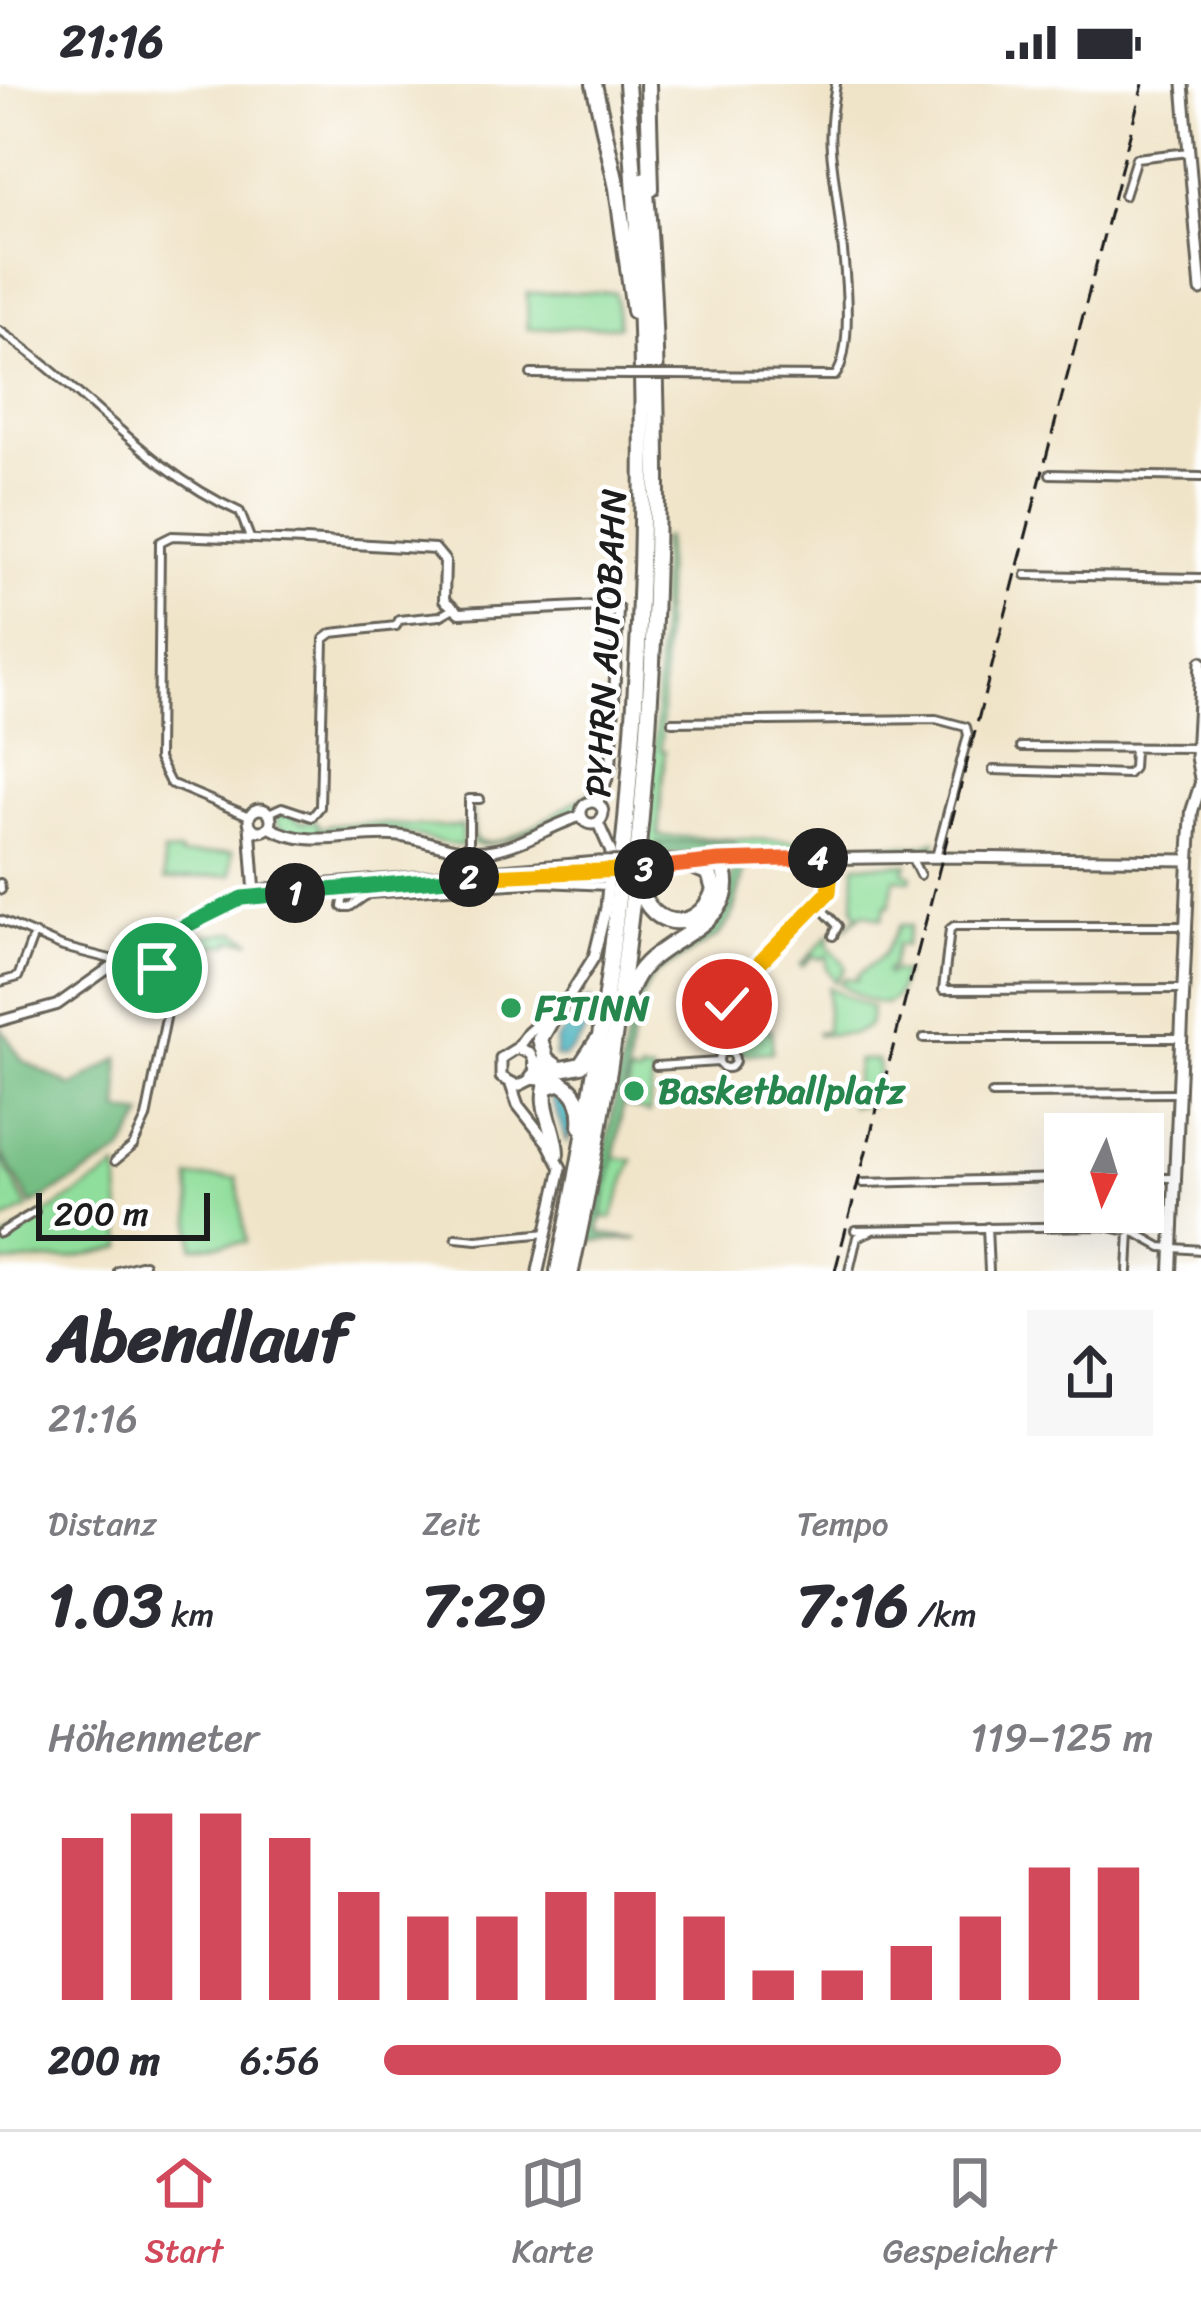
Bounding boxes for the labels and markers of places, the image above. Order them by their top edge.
pin: 4 [788,828,848,888]
pin: 3 [614,839,674,899]
pin: 2 [439,847,499,907]
pin: 1 [265,863,325,923]
pin [106,917,208,1019]
pin [676,953,778,1055]
place label: FITINN [534,976,650,1040]
marker: FITINN [498,995,524,1021]
place label: Basketballplatz [658,1059,907,1123]
marker: Basketballplatz [621,1078,647,1104]

